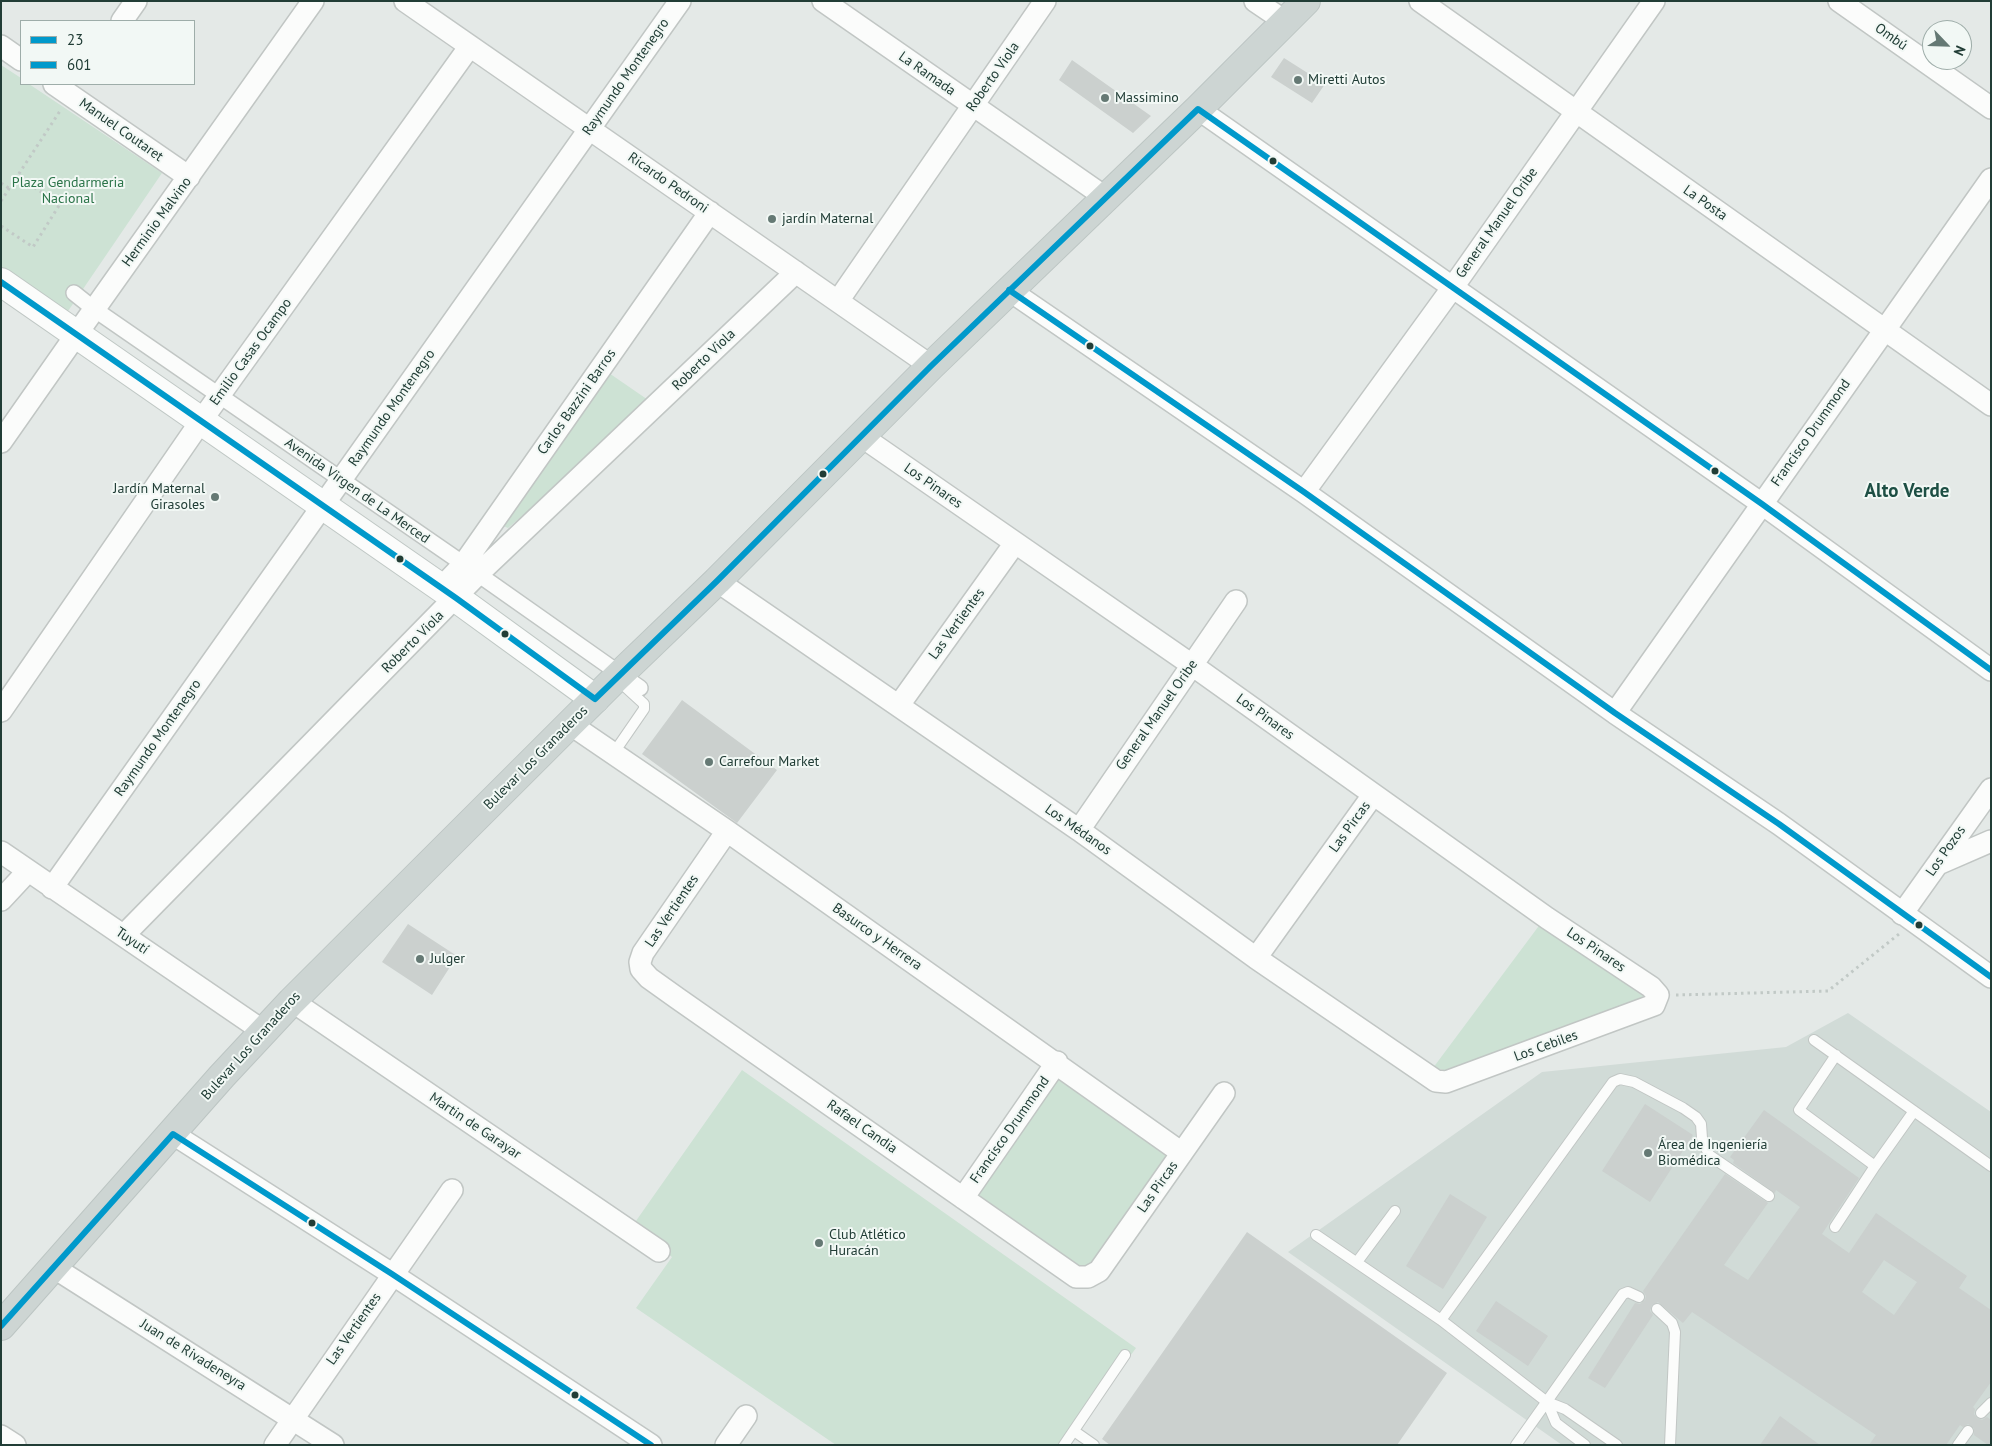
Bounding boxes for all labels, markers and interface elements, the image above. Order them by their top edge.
street label: Raymundo Montenegro [579,15,673,139]
legend [20,20,195,85]
street label: Ombú [1871,20,1911,54]
north arrow [1922,20,1972,70]
text: 23 [67,30,83,49]
street label: Roberto Viola [963,39,1023,115]
text: N [1950,43,1970,59]
street label: La Ramada [895,48,959,100]
text: 601 [67,55,92,74]
place label: Miretti Autos [1308,72,1385,88]
marker: Miretti Autos [1292,74,1304,86]
place label: Massimino [1115,90,1179,106]
marker: Massimino [1099,92,1111,104]
street label: Manuel Coutaret [76,95,166,165]
street label: Ricardo Pedroni [624,149,712,217]
unlabelled marker [1268,156,1278,166]
street label: General Manuel Oribe [1453,165,1541,281]
street label: Herminio Malvino [119,174,195,270]
park label: Plaza Gendarmeria Nacional [12,175,124,208]
street label: La Posta [1680,182,1730,224]
place label: jardín Maternal [782,211,873,227]
marker: jardín Maternal [766,213,778,225]
street label: Emilio Casas Ocampo [207,295,295,409]
street label: Roberto Viola [669,326,739,394]
unlabelled marker [1085,341,1095,351]
street label: Raymundo Montenegro [345,346,439,470]
street label: Carlos Bazzini Barros [534,346,620,458]
street label: Francisco Drummond [1768,376,1854,490]
street label: Avenida Virgen de La Merced [281,434,433,548]
street label: Los Pinares [901,460,965,512]
unlabelled marker [1710,466,1720,476]
unlabelled marker [818,469,828,479]
place label: Jardín Maternal Girasoles [113,481,205,514]
district label: Alto Verde [1865,481,1949,503]
marker: Jardín Maternal Girasoles [209,491,221,503]
unlabelled marker [395,554,405,564]
street label: Las Vertientes [926,585,988,663]
street label: Roberto Viola [378,607,448,677]
unlabelled marker [500,629,510,639]
street label: General Manuel Oribe [1113,657,1201,773]
street label: Raymundo Montenegro [111,676,205,800]
street label: Los Pinares [1233,690,1297,744]
street label: Bulevar Los Granaderos [481,703,591,813]
place label: Carrefour Market [719,754,819,770]
marker: Carrefour Market [703,756,715,768]
street label: Las Pircas [1326,798,1374,856]
street label: Los Médanos [1042,801,1114,859]
street label: Los Pozos [1923,823,1969,879]
street label: Las Vertientes [642,872,702,950]
street label: Basurco y Herrera [829,900,925,974]
unlabelled marker [1914,920,1924,930]
street label: Tuyutí [112,924,152,958]
street label: Los Pinares [1563,924,1629,976]
place label: Julger [430,951,465,967]
marker: Julger [414,953,426,965]
street label: Bulevar Los Granaderos [198,988,304,1104]
street label: Los Cebiles [1512,1027,1580,1065]
street label: Francisco Drummond [967,1073,1053,1187]
street label: Martin de Garayar [426,1089,524,1163]
street label: Rafael Candia [824,1097,900,1157]
place label: Área de Ingeniería Biomédica [1658,1137,1767,1170]
marker: Área de Ingeniería Biomédica [1642,1147,1654,1159]
street label: Las Pircas [1134,1158,1182,1216]
unlabelled marker [307,1218,317,1228]
place label: Club Atlético Huracán [829,1227,906,1260]
marker: Club Atlético Huracán [813,1237,825,1249]
street label: Las Vertientes [323,1290,385,1368]
street label: Juan de Rivadeneyra [137,1316,249,1394]
unlabelled marker [570,1390,580,1400]

